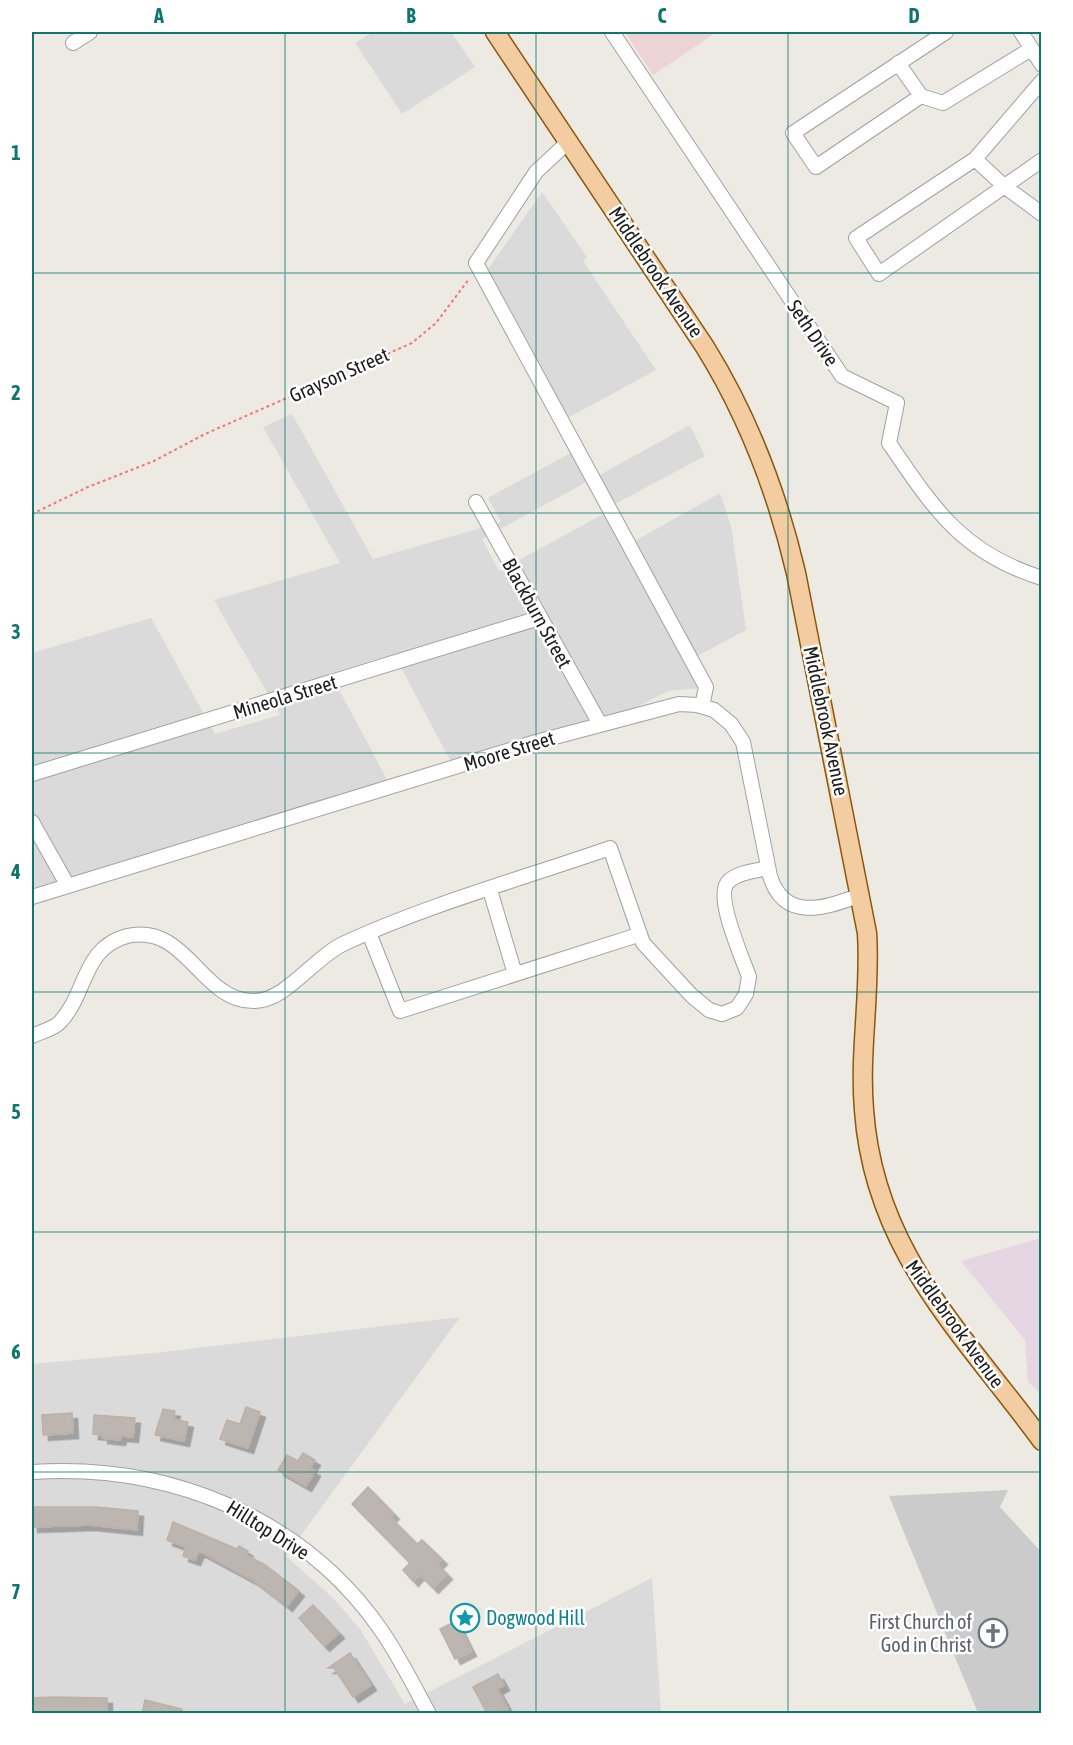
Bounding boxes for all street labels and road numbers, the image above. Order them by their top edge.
street label: Middlebrook Avenue [604,202,709,341]
street label: Seth Drive [783,295,844,370]
street label: Grayson Street [286,342,392,407]
street label: Blackburn Street [498,554,577,672]
street label: Middlebrook Avenue [799,644,854,798]
street label: Mineola Street [230,670,340,723]
street label: Moore Street [461,726,557,775]
street label: Middlebrook Avenue [901,1255,1009,1392]
street label: Hilltop Drive [223,1495,314,1564]

